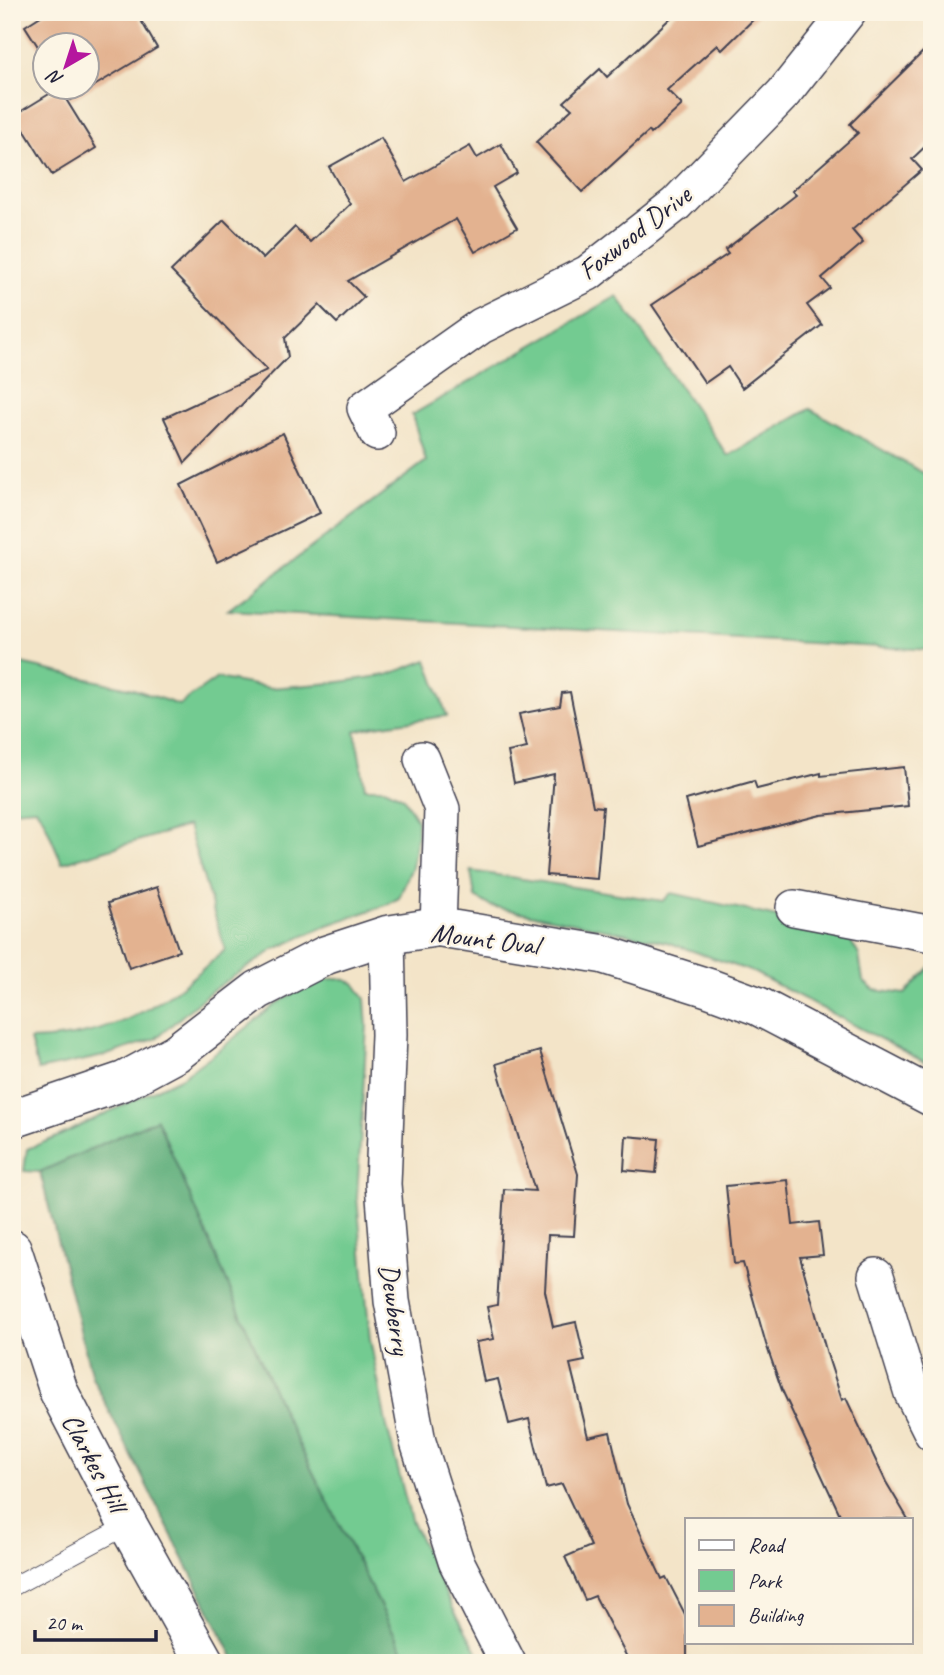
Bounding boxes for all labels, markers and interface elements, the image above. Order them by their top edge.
north arrow [32,32,102,102]
text: N [41,63,68,91]
street label: Foxwood Drive [571,176,699,287]
street label: Mount Oval [429,915,546,963]
street label: Dewberry [372,1262,420,1359]
street label: Clarkes Hill [54,1407,137,1522]
legend [685,1518,912,1644]
text: Road [748,1532,787,1558]
text: Park [748,1568,783,1594]
scale bar [35,1598,156,1642]
text: Building [748,1602,805,1628]
text: 20 m [46,1610,84,1636]

